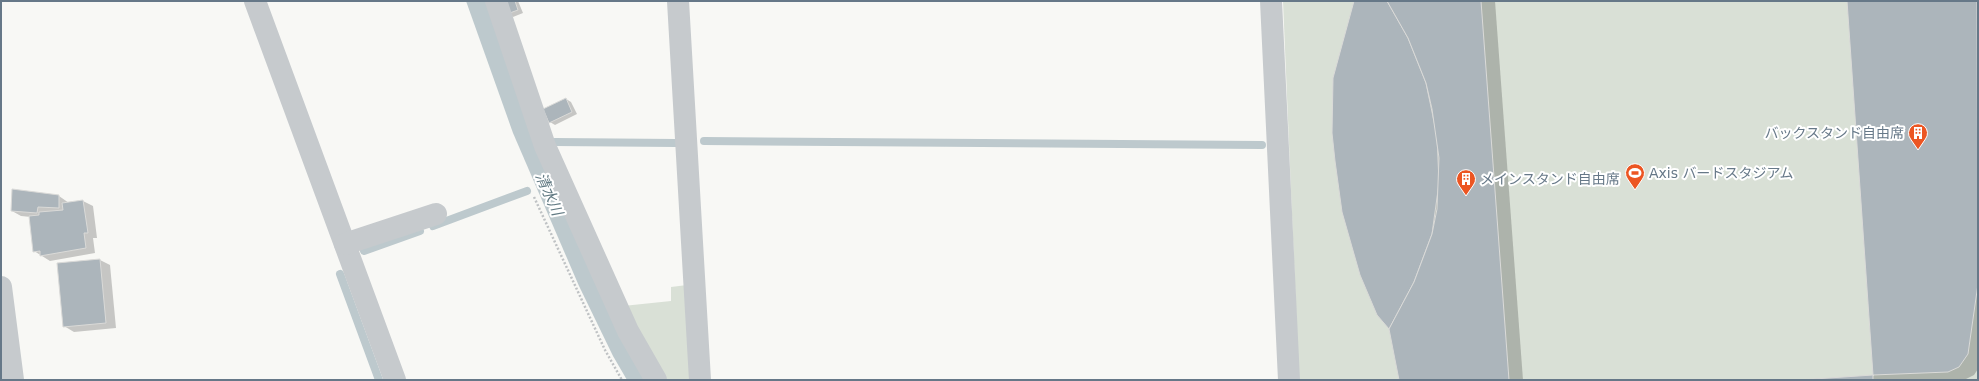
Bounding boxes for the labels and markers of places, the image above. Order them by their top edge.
building icon: バックスタンド自由席 [1907,122,1929,150]
place label: バックスタンド自由席 [1764,125,1904,141]
sports icon: Axis バードスタジアム [1624,162,1646,190]
place label: Axis バードスタジアム [1649,165,1794,181]
building icon: メインスタンド自由席 [1455,168,1477,196]
place label: メインスタンド自由席 [1480,171,1620,187]

